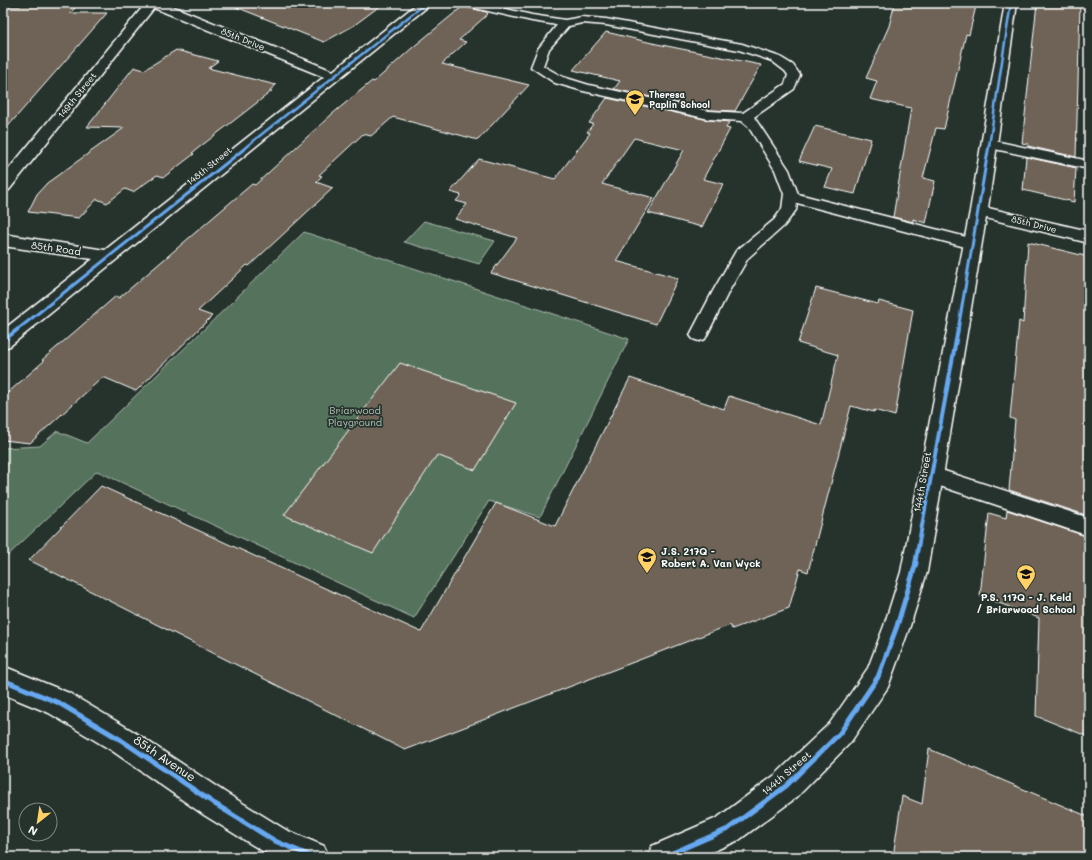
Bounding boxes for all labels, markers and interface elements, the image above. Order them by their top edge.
street label: 85th Drive [219,25,267,53]
street label: 149th Street [55,70,99,120]
school or university icon: Theresa Paplin School [624,88,646,116]
place label: Theresa Paplin School [649,89,710,110]
street label: 148th Street [184,144,234,188]
street label: 85th Drive [1010,213,1058,235]
street label: 85th Road [30,238,82,258]
park label: Briarwood Playground [328,403,382,429]
street label: 144th Street [910,451,934,513]
place label: J.S. 217Q - Robert A. Van Wyck [661,544,761,570]
school or university icon: J.S. 217Q - Robert A. Van Wyck [636,546,658,574]
school or university icon: P.S. 117Q - J. Keld / Briarwood School [1015,563,1037,591]
place label: P.S. 117Q - J. Keld / Briarwood School [977,590,1076,616]
street label: 85th Avenue [131,731,199,785]
street label: 144th Street [758,748,814,798]
north arrow [18,802,58,842]
text: N [25,823,40,840]

